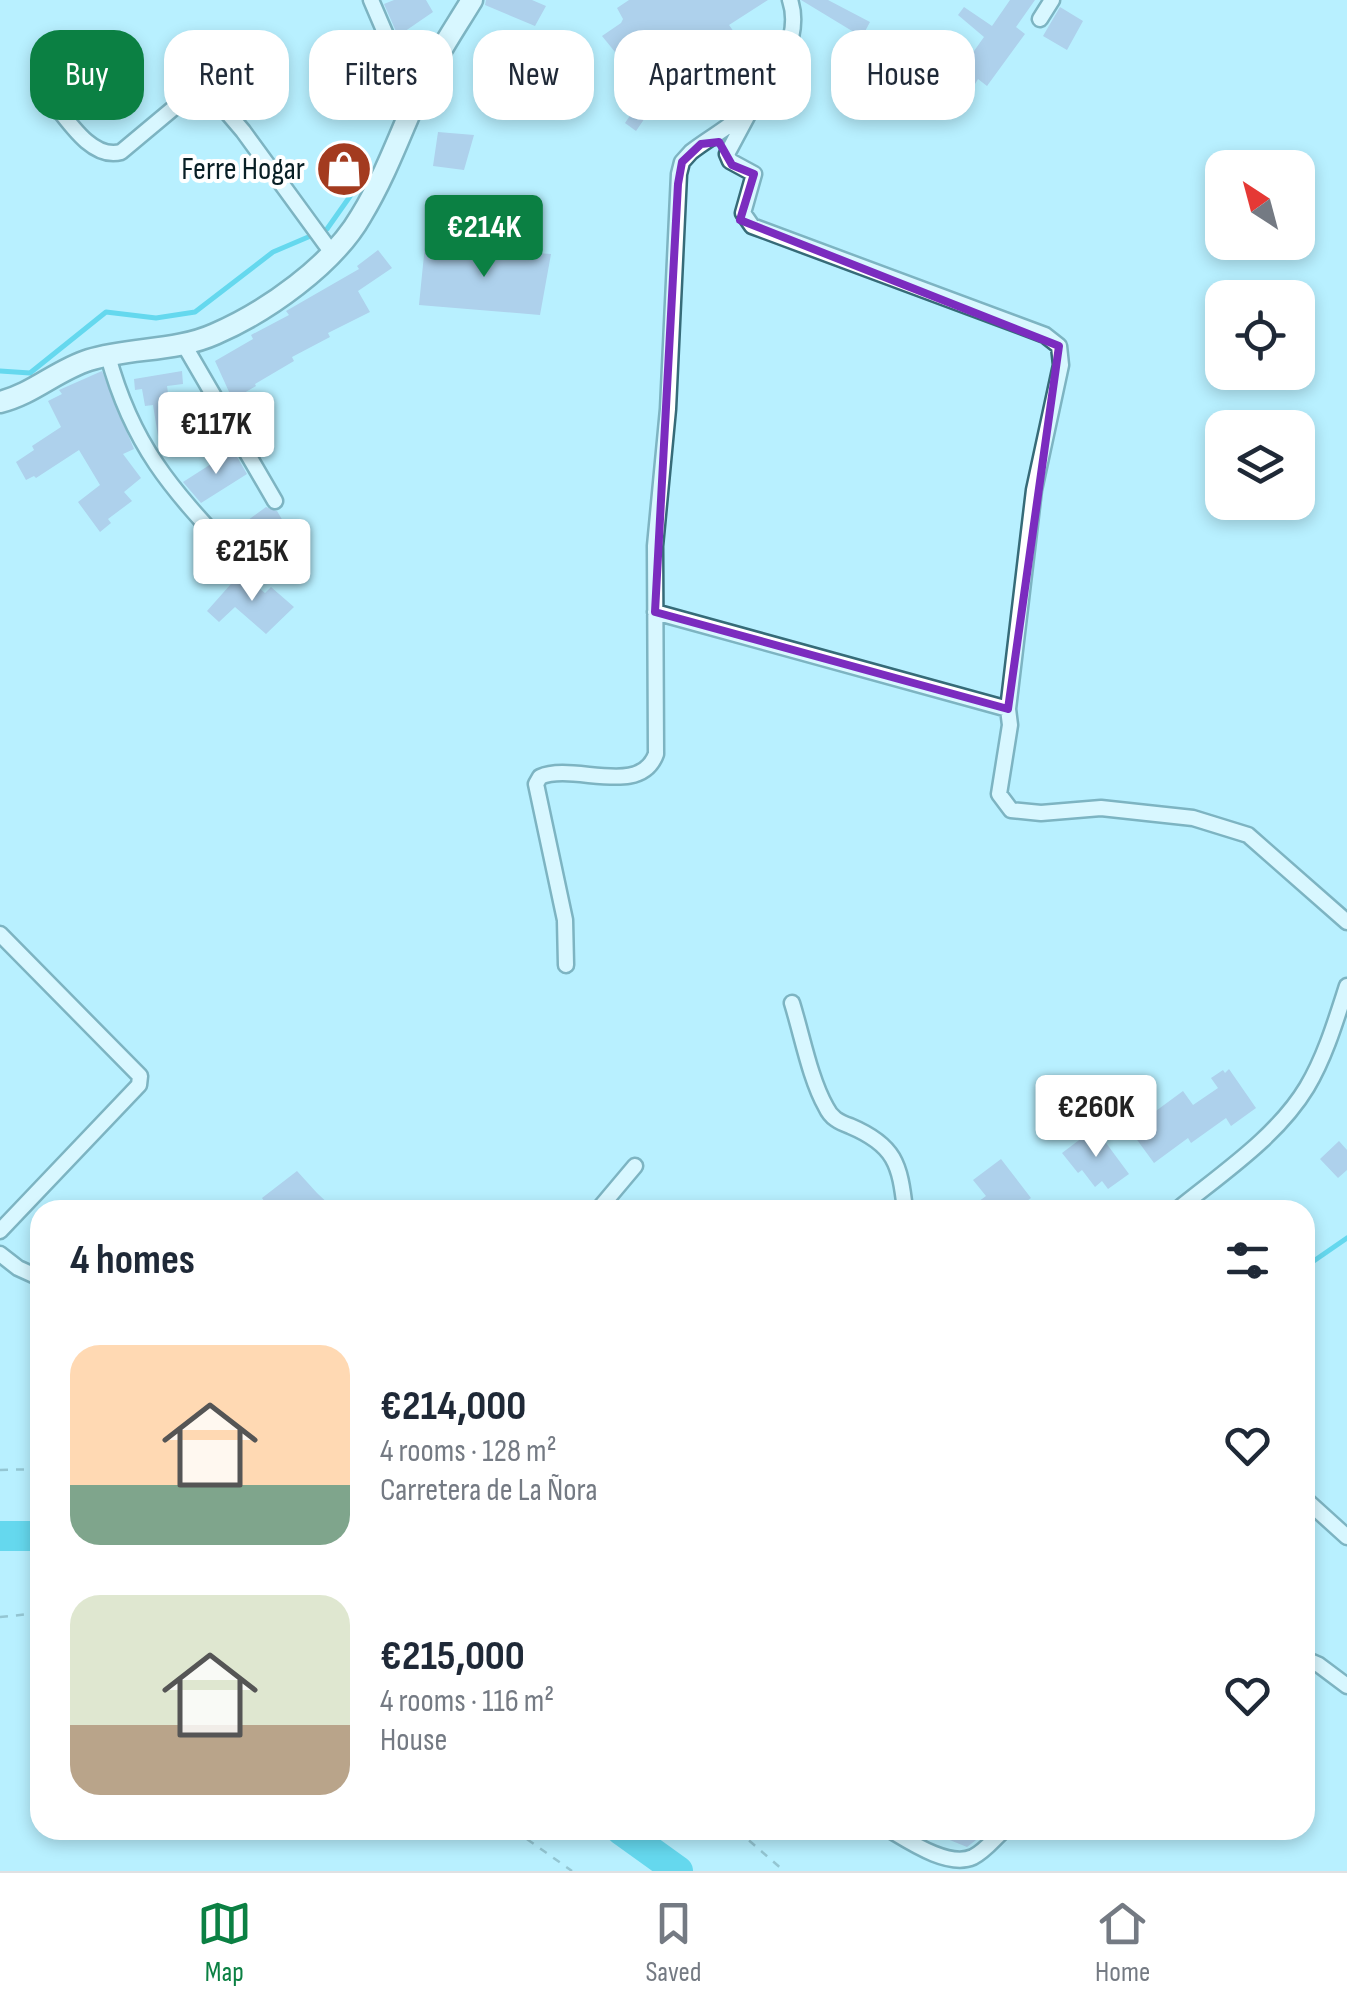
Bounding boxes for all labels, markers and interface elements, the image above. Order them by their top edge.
chip: Buy [30,30,144,120]
chip: Rent [164,30,289,120]
chip: Filters [309,30,453,120]
chip: New [473,30,594,120]
chip: Apartment [614,30,811,120]
chip: House [831,30,975,120]
shop icon: Ferre Hogar [314,139,374,199]
place label: Ferre Hogar [181,150,305,189]
north arrow [1205,150,1315,260]
map controls [1205,150,1315,520]
pin: €214K [414,195,554,280]
text: €214K [447,208,521,247]
button: locate [1205,280,1315,390]
pin: €117K [146,392,286,477]
text: €117K [180,405,252,444]
button: layers [1205,410,1315,520]
pin: €215K [182,519,322,604]
text: €215K [215,532,289,571]
pin: €260K [1026,1075,1166,1160]
text: €260K [1058,1088,1134,1127]
icon: filters [1220,1233,1275,1288]
text: 4 homes [70,1235,195,1286]
text: €214,000 [380,1381,526,1432]
icon: home [150,1385,270,1505]
icon: heart [1220,1418,1275,1473]
text: 4 rooms · 128 m² [380,1432,557,1471]
text: Carretera de La Ñora [380,1471,598,1510]
text: €215,000 [380,1631,525,1682]
icon: home [150,1635,270,1755]
icon: heart [1220,1668,1275,1723]
text: 4 rooms · 116 m² [380,1682,554,1721]
text: House [380,1721,447,1760]
tab: Map [197,1896,252,1989]
tab: Saved [645,1896,702,1989]
tab: Home [1095,1896,1150,1989]

